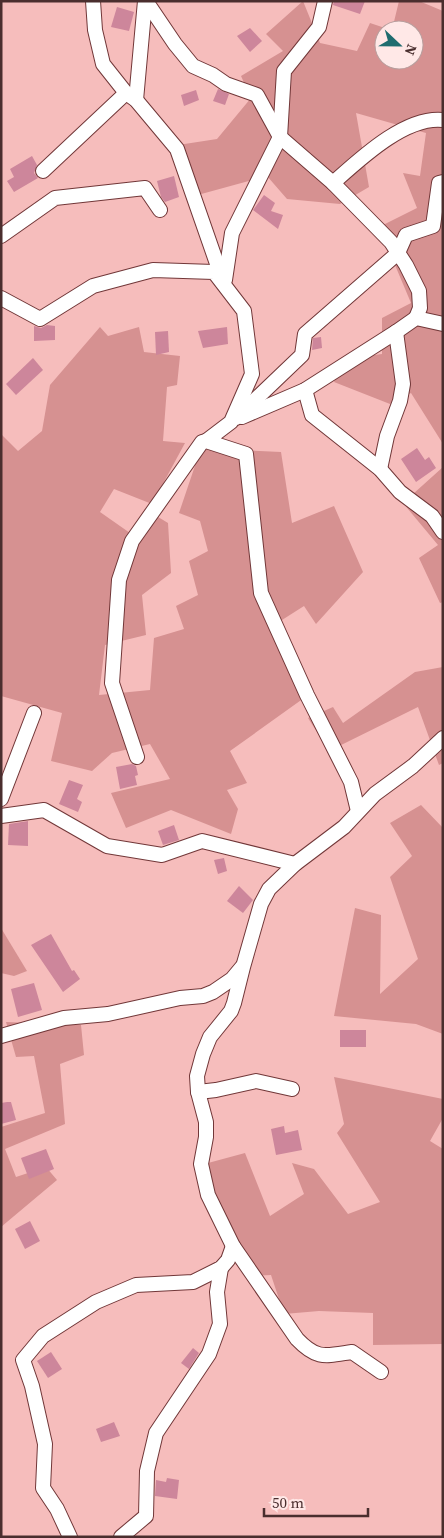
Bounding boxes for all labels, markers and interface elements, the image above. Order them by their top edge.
north arrow [374,20,424,70]
text: N [400,41,422,58]
scale bar [264,1486,368,1518]
text: 50 m [272,1492,304,1513]

